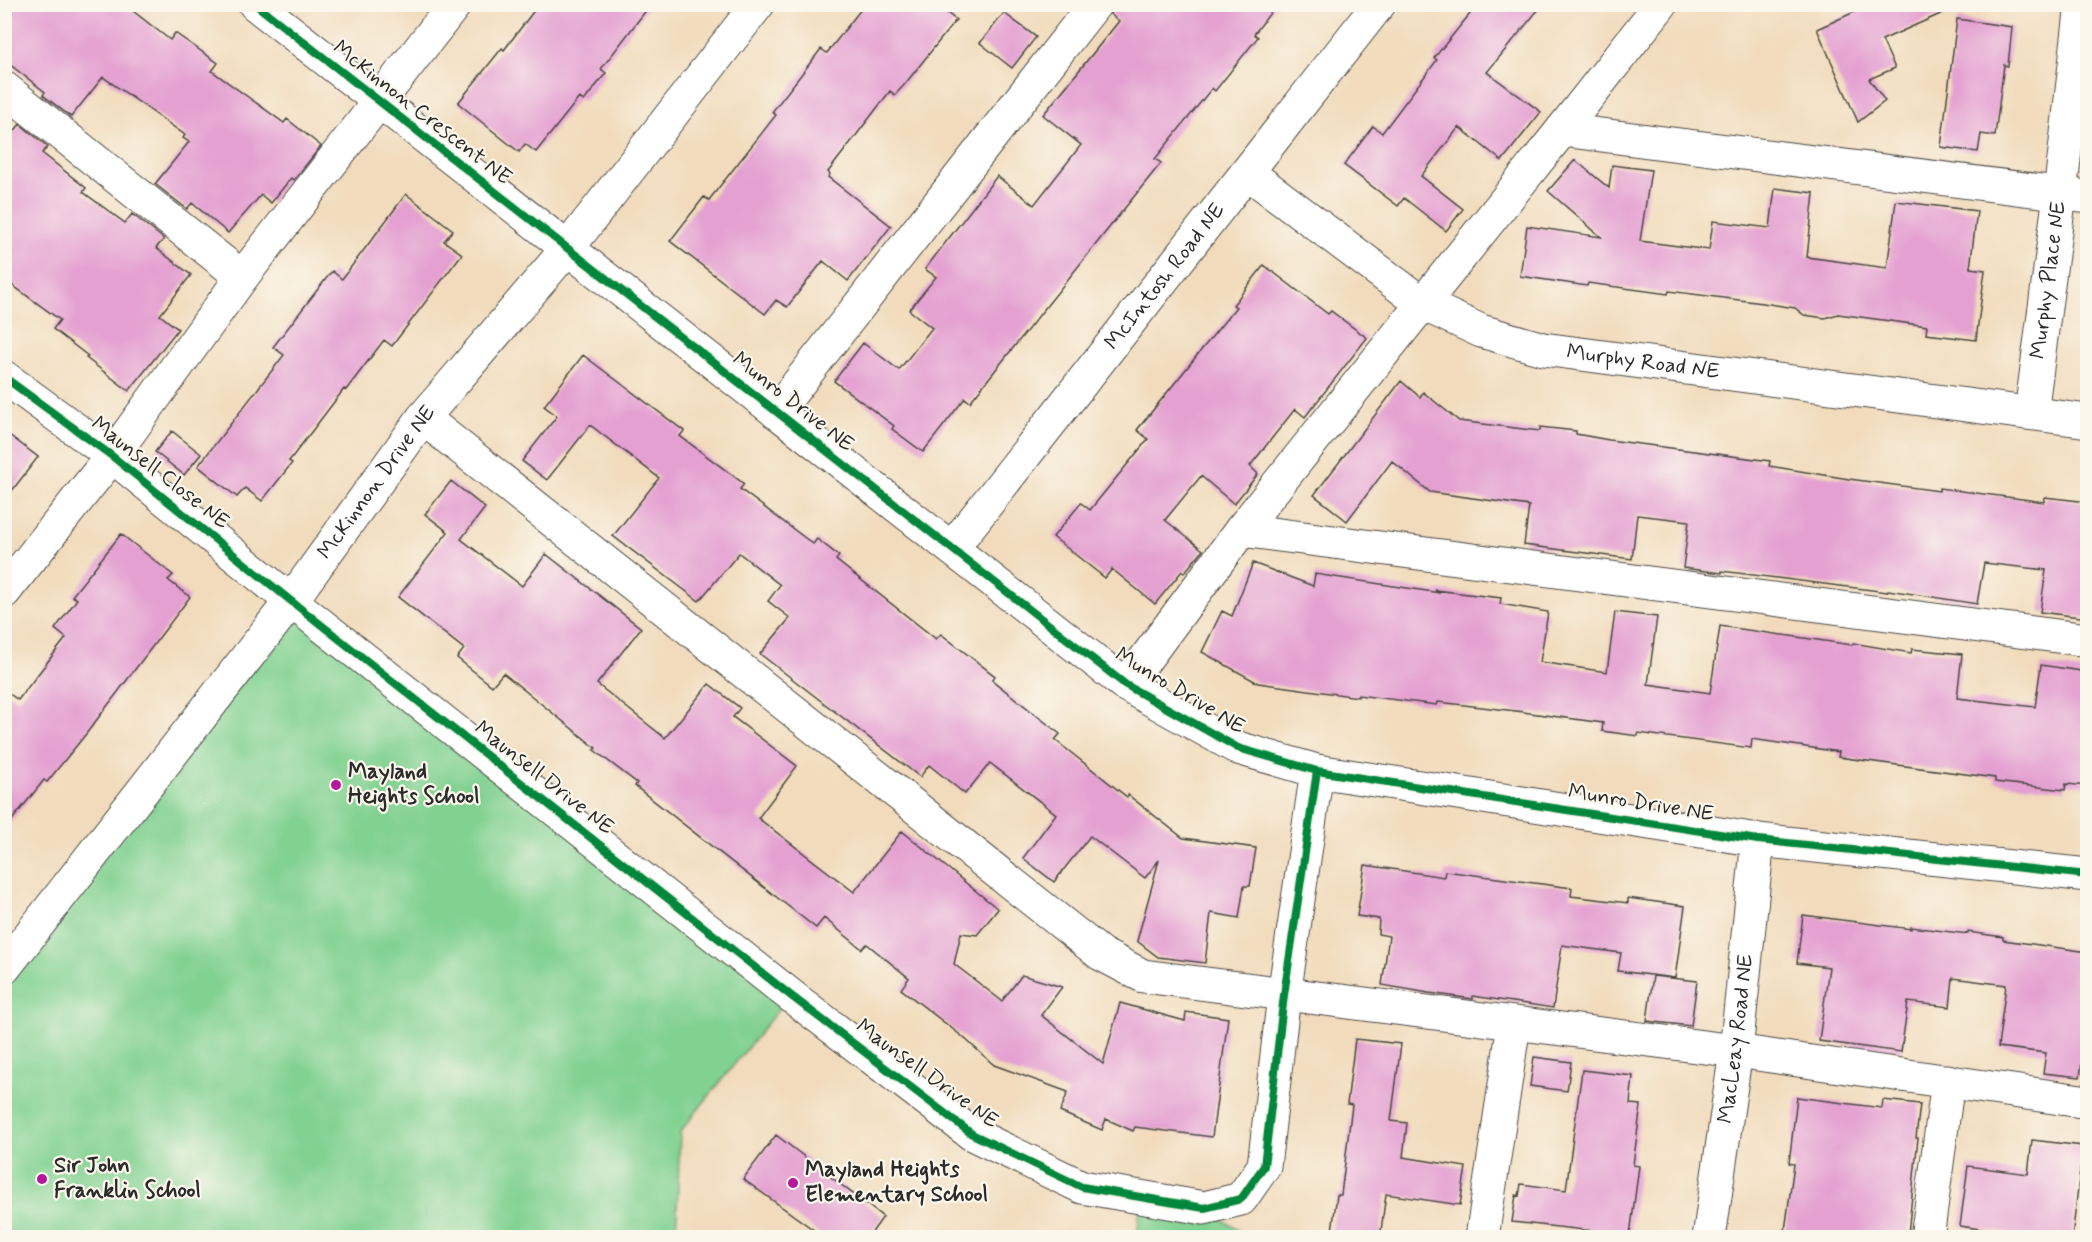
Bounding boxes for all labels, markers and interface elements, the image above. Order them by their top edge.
street label: McKinnon Crescent NE [327,34,517,192]
street label: McIntosh Road NE [1099,197,1232,356]
street label: Murphy Place NE [2024,199,2073,361]
street label: Murphy Road NE [1565,338,1722,386]
street label: Munro Drive NE [726,346,860,459]
street label: McKinnon Drive NE [311,399,442,565]
street label: Maunsell Close NE [85,410,235,536]
street label: Munro Drive NE [1110,641,1251,741]
street label: Maunsell Drive NE [468,715,620,842]
place label: Mayland Heights School [348,758,479,812]
marker: Mayland Heights School [329,778,343,792]
street label: Munro Drive NE [1566,778,1716,828]
street label: MacLeay Road NE [1712,952,1760,1126]
street label: Maunsell Drive NE [850,1013,1004,1135]
place label: Sir John Franklin School [54,1152,201,1205]
place label: Mayland Heights Elementary School [805,1156,988,1209]
marker: Sir John Franklin School [35,1172,49,1186]
marker: Mayland Heights Elementary School [786,1176,800,1190]

